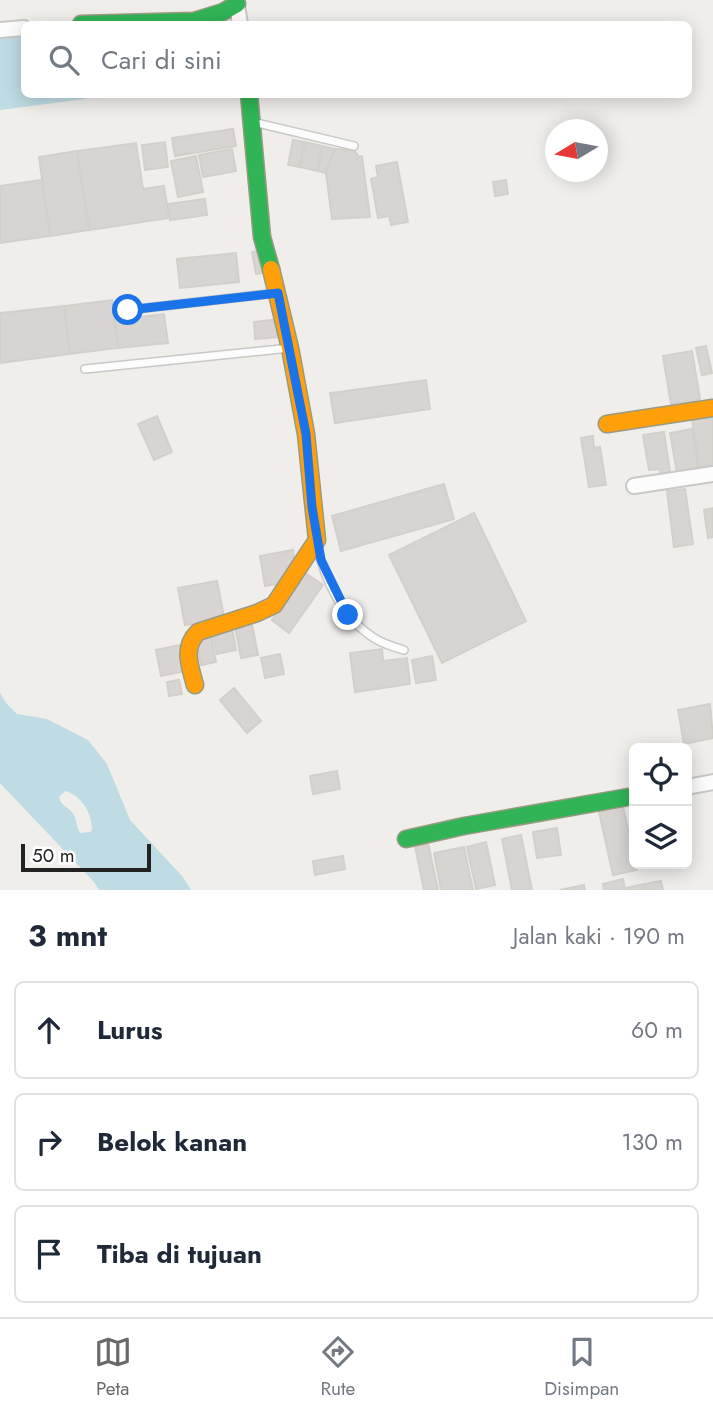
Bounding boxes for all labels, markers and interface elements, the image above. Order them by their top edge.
search box [21,21,692,98]
icon: search [45,41,83,79]
text: Cari di sini [101,41,222,79]
north arrow [545,119,608,182]
route start [112,294,143,325]
route end [332,599,363,630]
map controls [629,743,692,869]
button: locate [629,743,692,806]
button: layers [629,806,692,869]
scale bar [21,841,150,873]
text: 50 m [32,842,75,869]
text: 3 mnt [28,914,107,957]
text: Jalan kaki · 190 m [513,919,685,953]
icon: ahead [30,1011,68,1049]
text: Lurus [97,1011,163,1049]
text: 60 m [631,1013,683,1047]
icon: right [30,1123,68,1161]
text: Belok kanan [97,1123,247,1161]
text: 130 m [621,1125,683,1159]
icon: arrive [30,1235,68,1273]
text: Tiba di tujuan [97,1235,262,1273]
tab: Peta [94,1333,132,1402]
tab: Rute [319,1333,357,1402]
tab: Disimpan [544,1333,619,1402]

